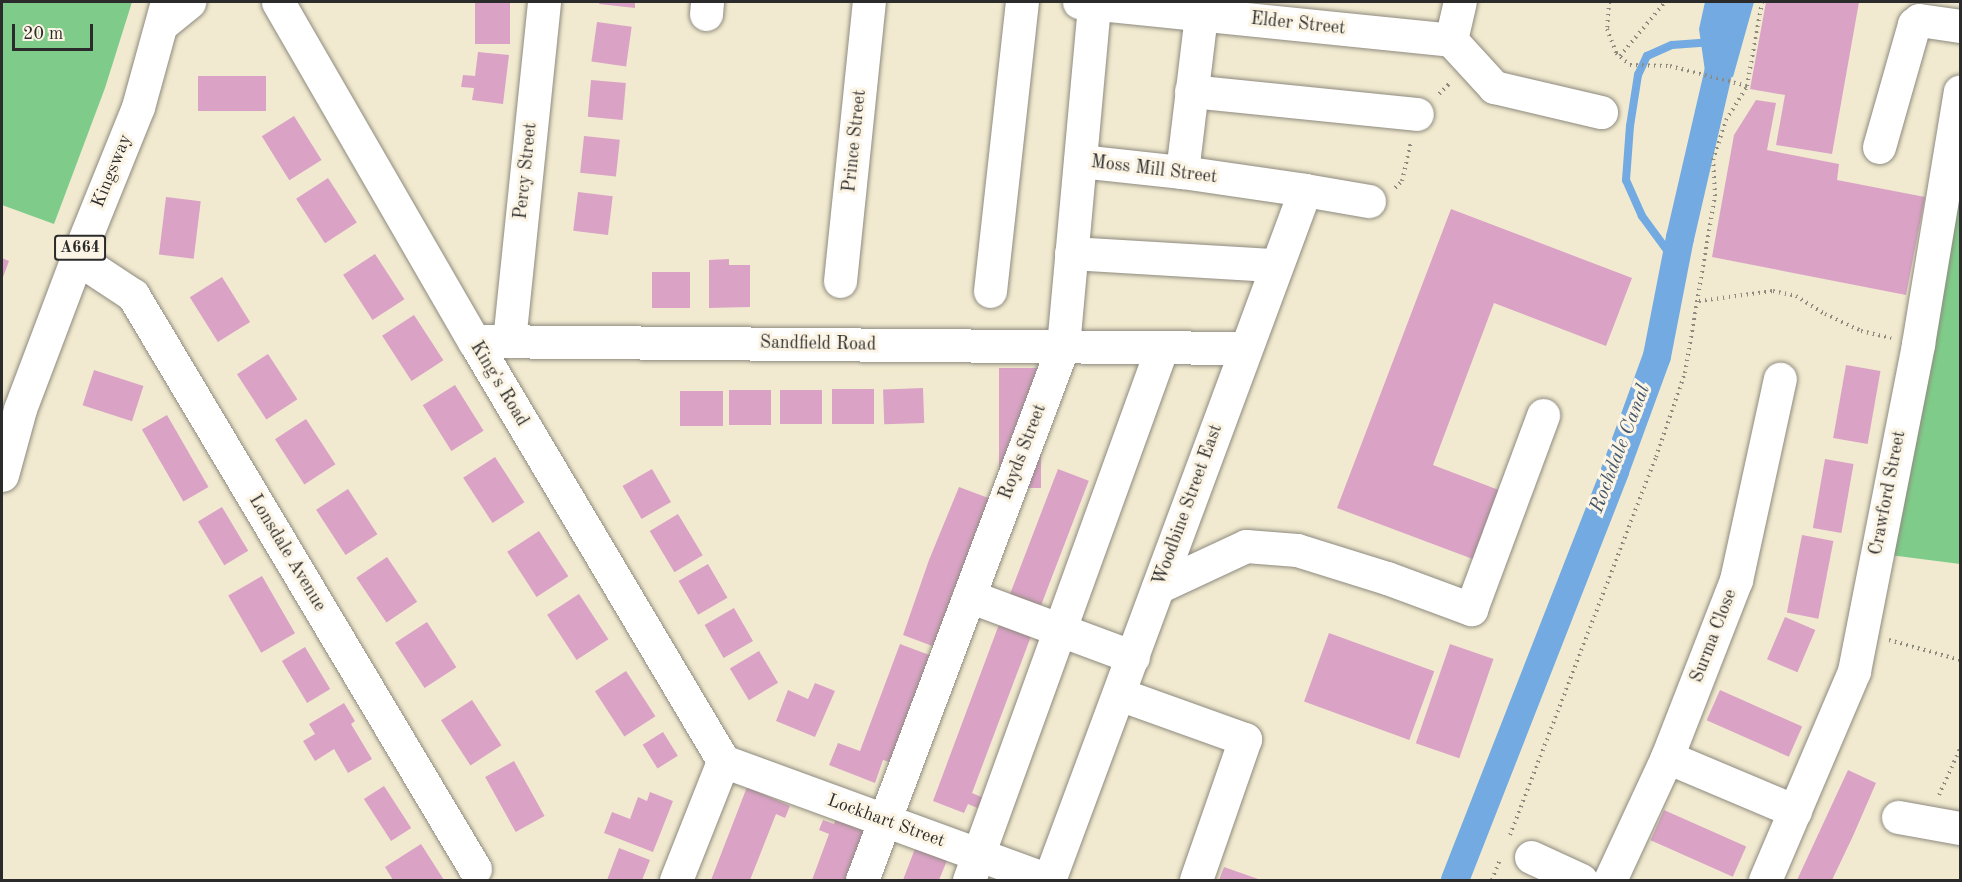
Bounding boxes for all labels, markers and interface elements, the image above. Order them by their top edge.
street label: Elder Street [1250,8,1346,40]
scale bar [15,12,96,50]
text: 20 m [23,25,63,43]
street label: Prince Street [839,89,871,193]
street label: Percy Street [510,122,542,220]
street label: Kingsway [88,131,136,211]
street label: Moss Mill Street [1090,152,1218,188]
road number: A664 [53,235,107,261]
street label: Sandfield Road [760,332,876,356]
street label: King's Road [465,338,533,430]
water label: Rochdale Canal [1586,382,1656,516]
street label: Royds Street [995,401,1051,503]
street label: Woodbine Street East [1149,421,1227,589]
street label: Crawford Street [1865,429,1911,557]
street label: Lonsdale Avenue [244,491,330,615]
street label: Surma Close [1686,586,1742,686]
street label: Lockhart Street [824,790,948,852]

